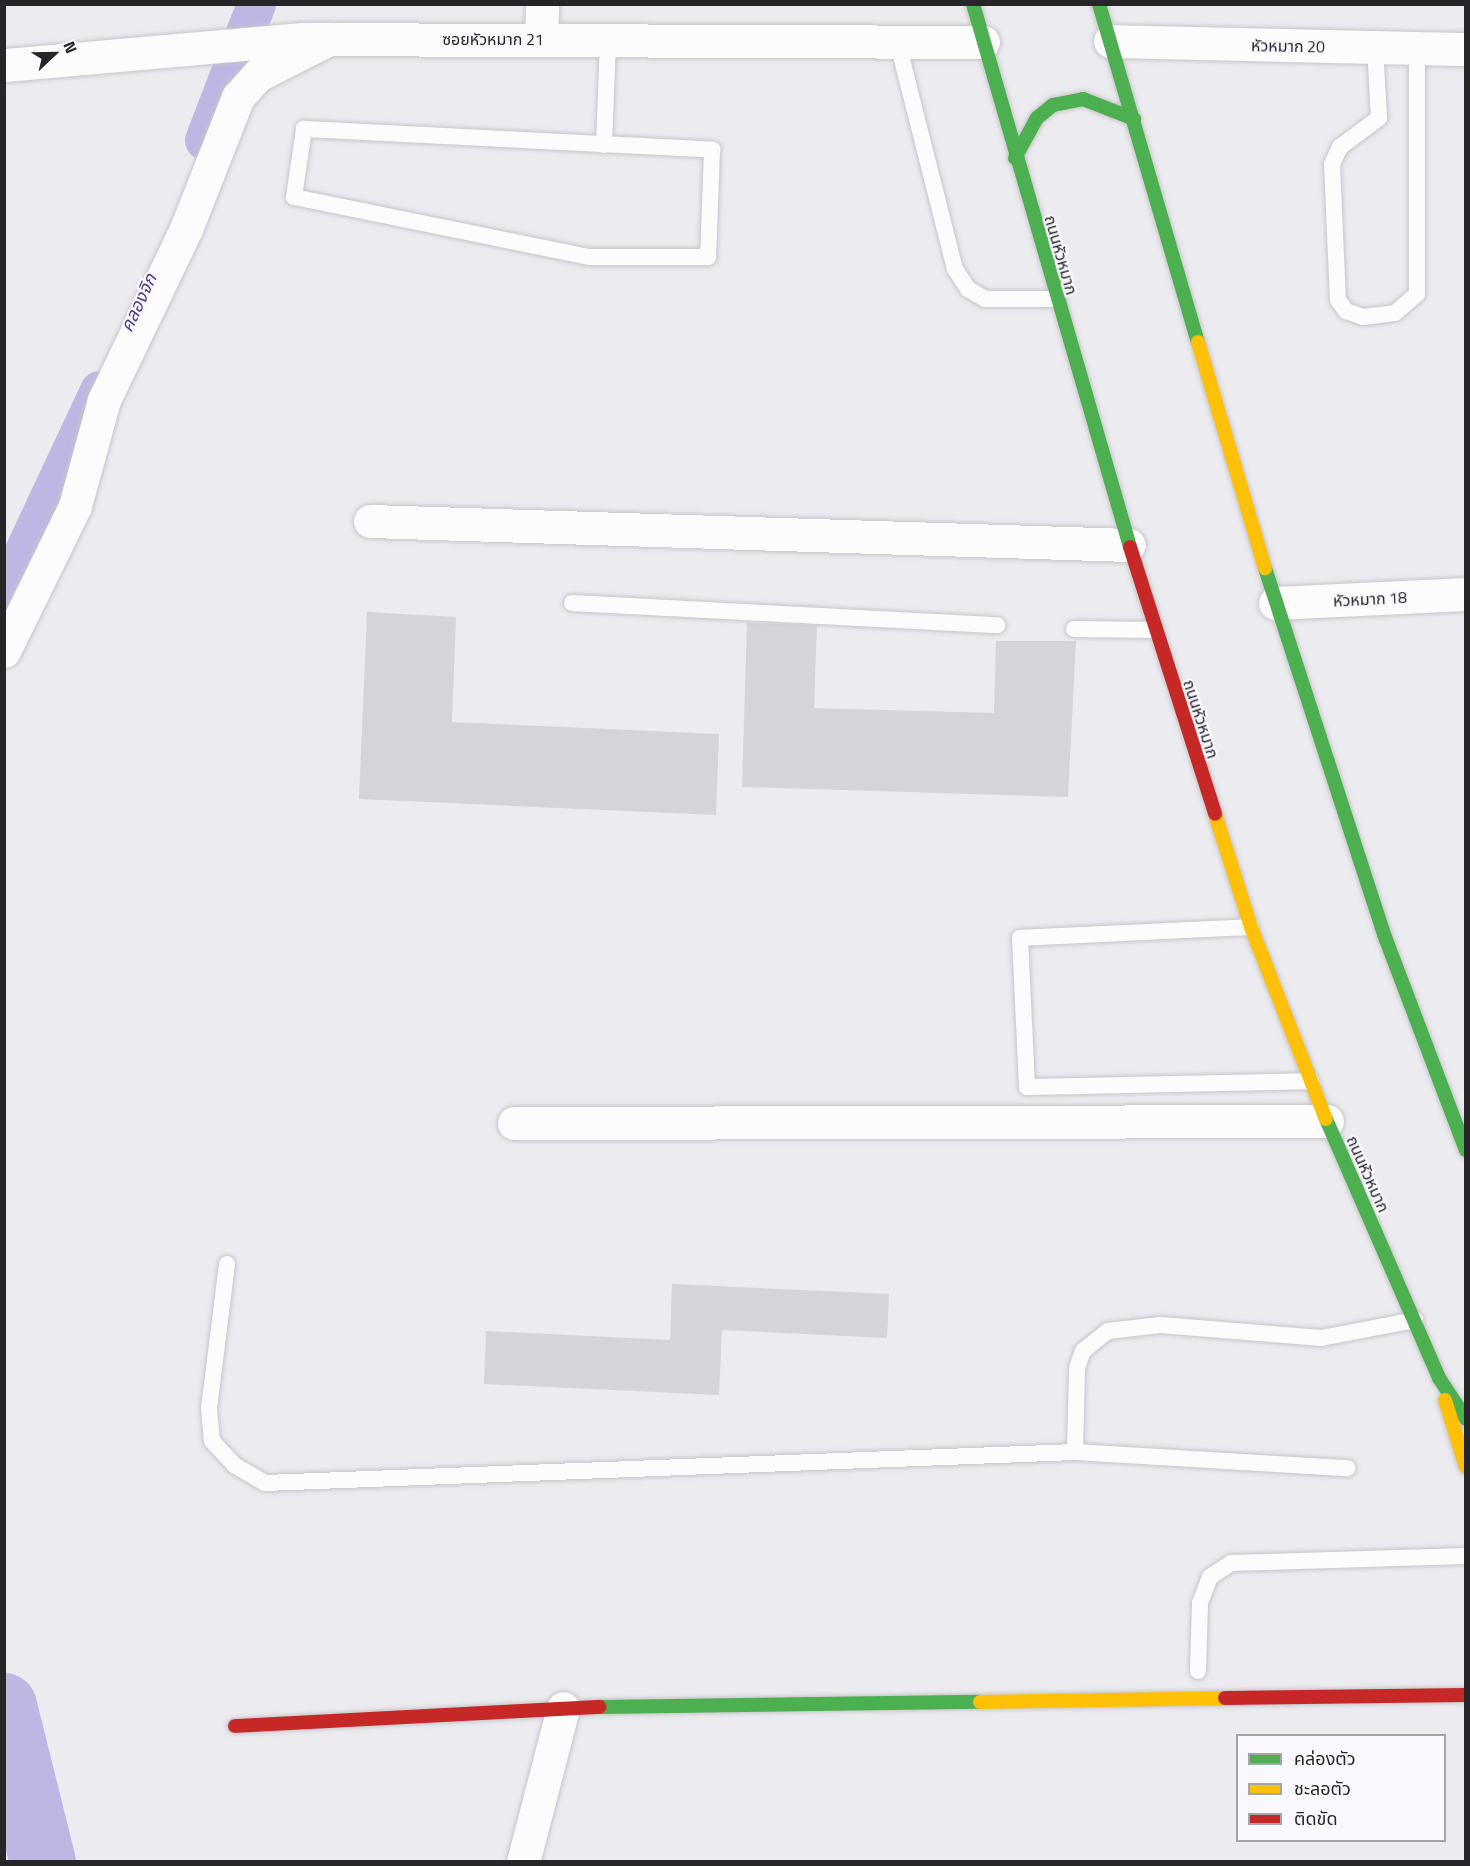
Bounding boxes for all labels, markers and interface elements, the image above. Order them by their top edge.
north arrow [24,24,84,84]
street label: ซอยหัวหมาก 21 [442,29,544,49]
street label: หัวหมาก 20 [1251,36,1325,56]
text: N [57,38,84,57]
street label: ถนนหัวหมาก [1040,213,1082,297]
water label: คลองจิก [116,270,162,336]
street label: หัวหมาก 18 [1333,587,1407,611]
street label: ถนนหัวหมาก [1179,677,1223,761]
street label: ถนนหัวหมาก [1343,1133,1393,1215]
legend [1236,1734,1446,1842]
text: คล่องตัว [1294,1745,1356,1772]
text: ชะลอตัว [1294,1775,1351,1802]
text: ติดขัด [1294,1805,1337,1832]

